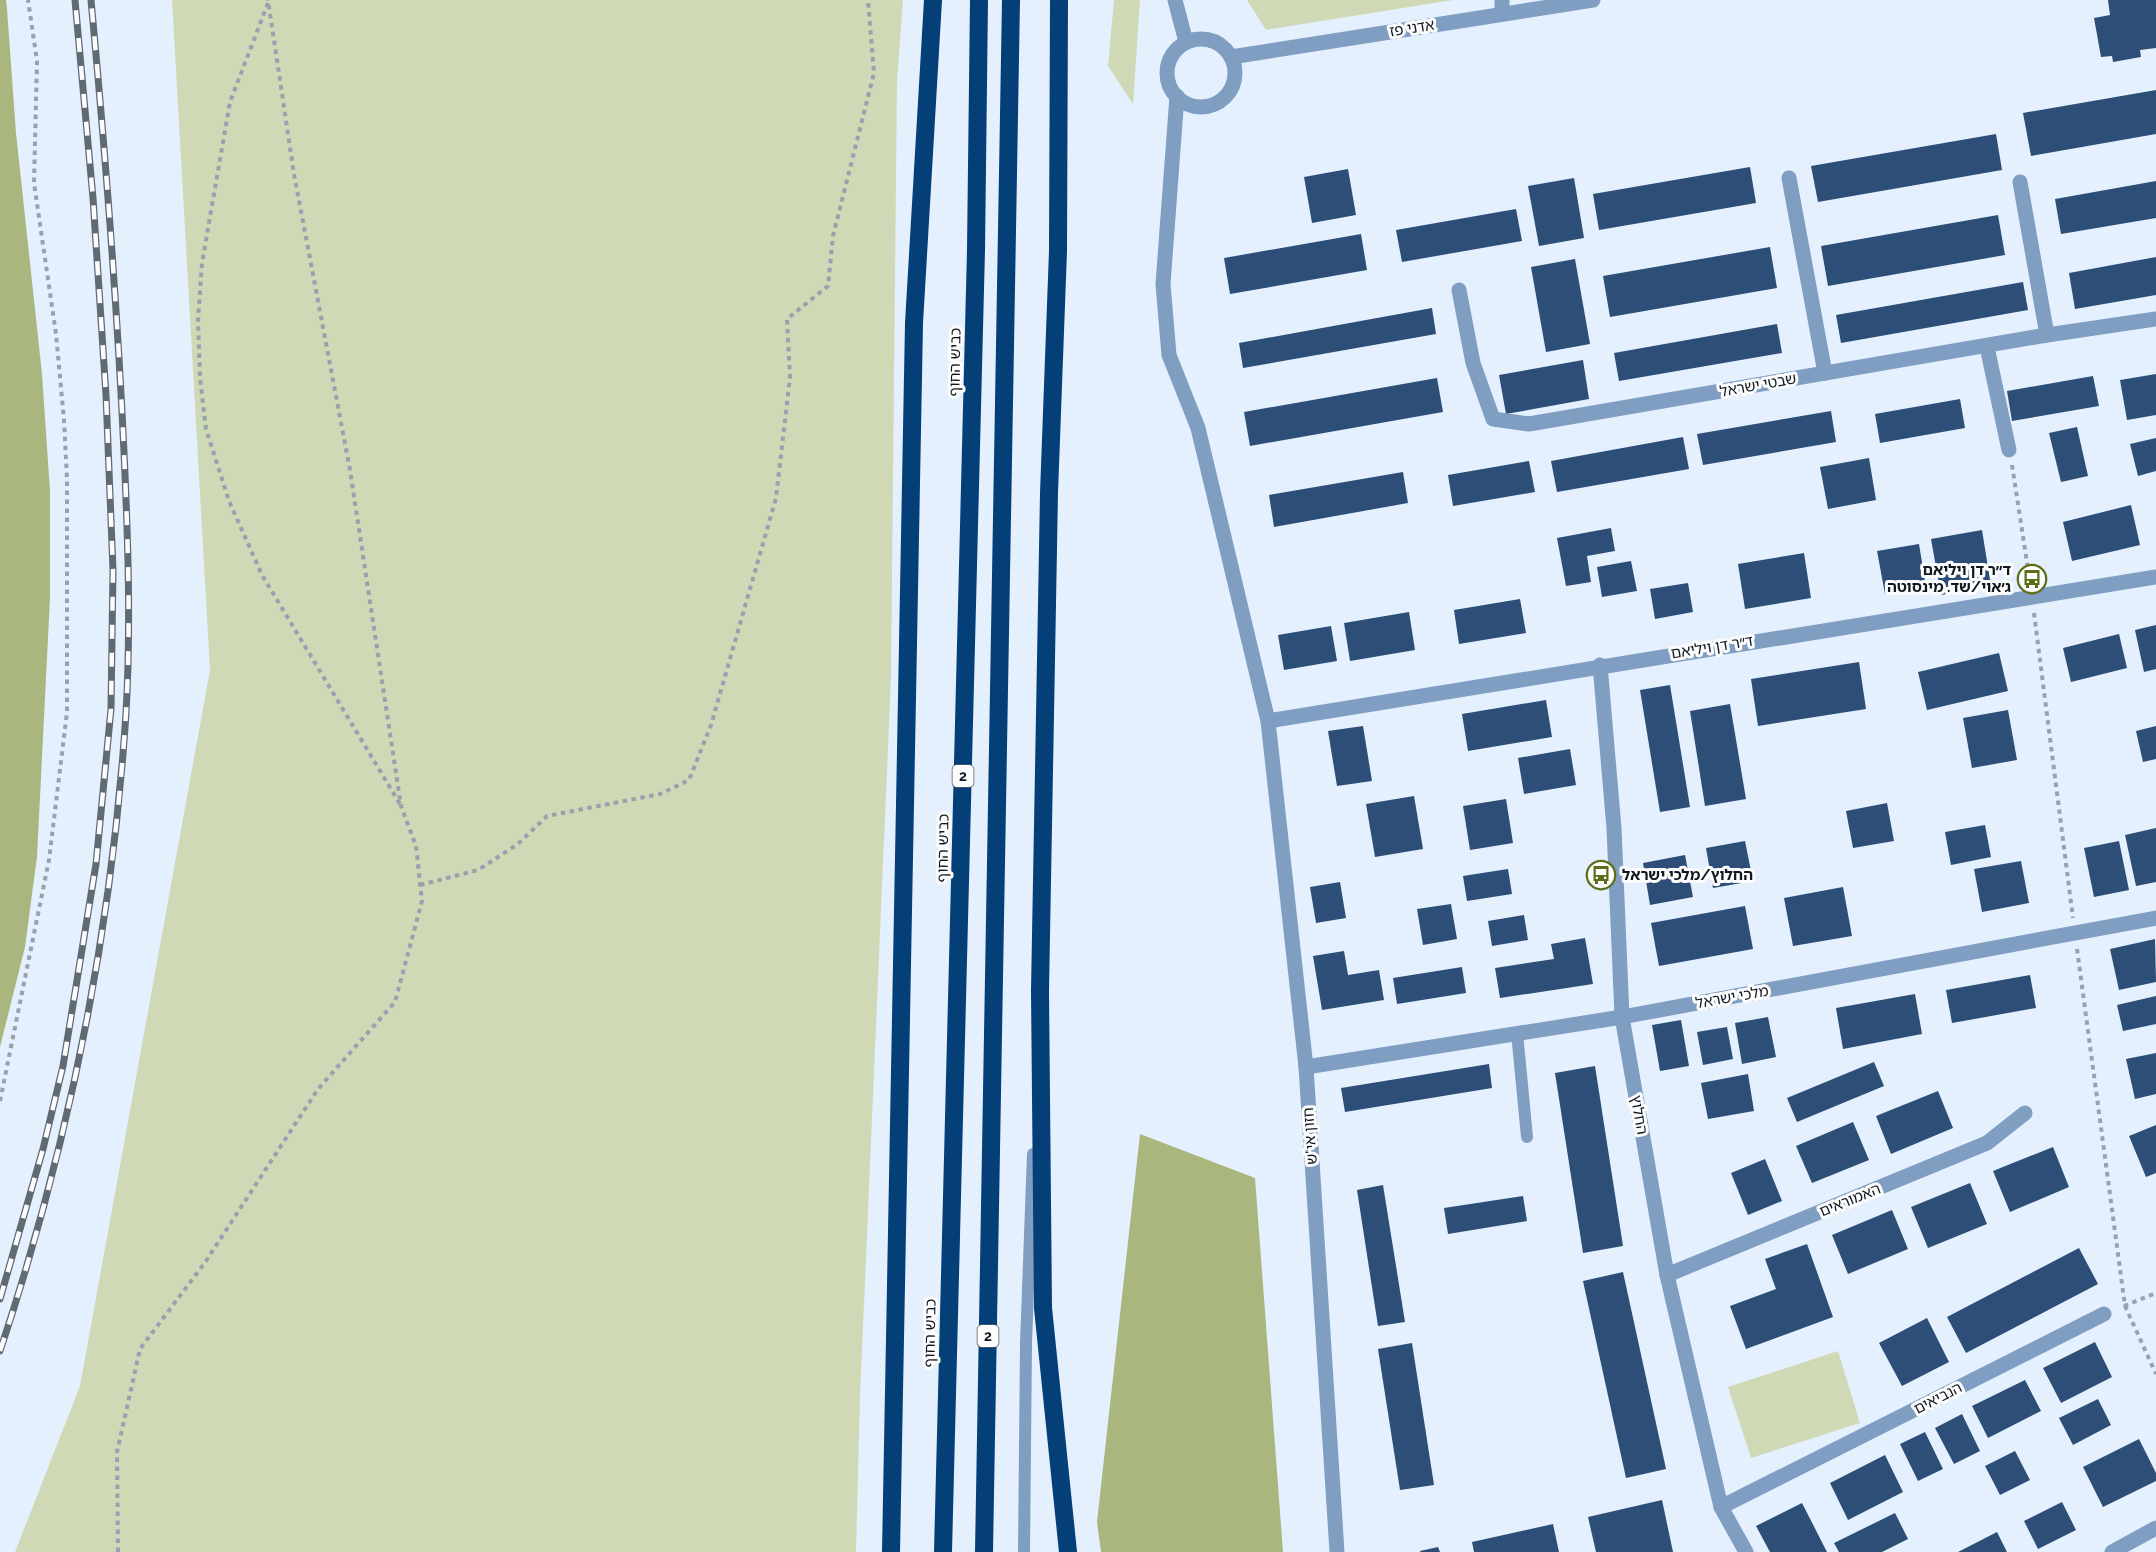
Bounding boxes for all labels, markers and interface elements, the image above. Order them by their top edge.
street label: אדני פז [1388,16,1436,40]
street label: כביש החוף [945,327,965,396]
street label: שבטי ישראל [1718,369,1798,401]
place label: ד״ר דן ויליאם ג׳אוי/שד. מינסוטה [1887,561,2011,596]
bus stop icon: ד״ר דן ויליאם ג׳אוי/שד. מינסוטה [2016,563,2048,595]
street label: ד״ר דן ויליאם [1670,632,1754,662]
road number: 2 [952,765,974,787]
street label: כביש החוף [933,813,953,882]
bus stop icon: החלוץ/מלכי ישראל [1585,859,1617,891]
place label: החלוץ/מלכי ישראל [1622,866,1753,884]
street label: מלכי ישראל [1694,982,1770,1012]
street label: החלוץ [1627,1094,1651,1136]
street label: חזון אי"ש [1299,1107,1321,1165]
street label: האמוראים [1817,1180,1883,1220]
street label: כביש החוף [920,1298,940,1367]
road number: 2 [978,1325,998,1347]
street label: הנביאים [1911,1378,1965,1418]

